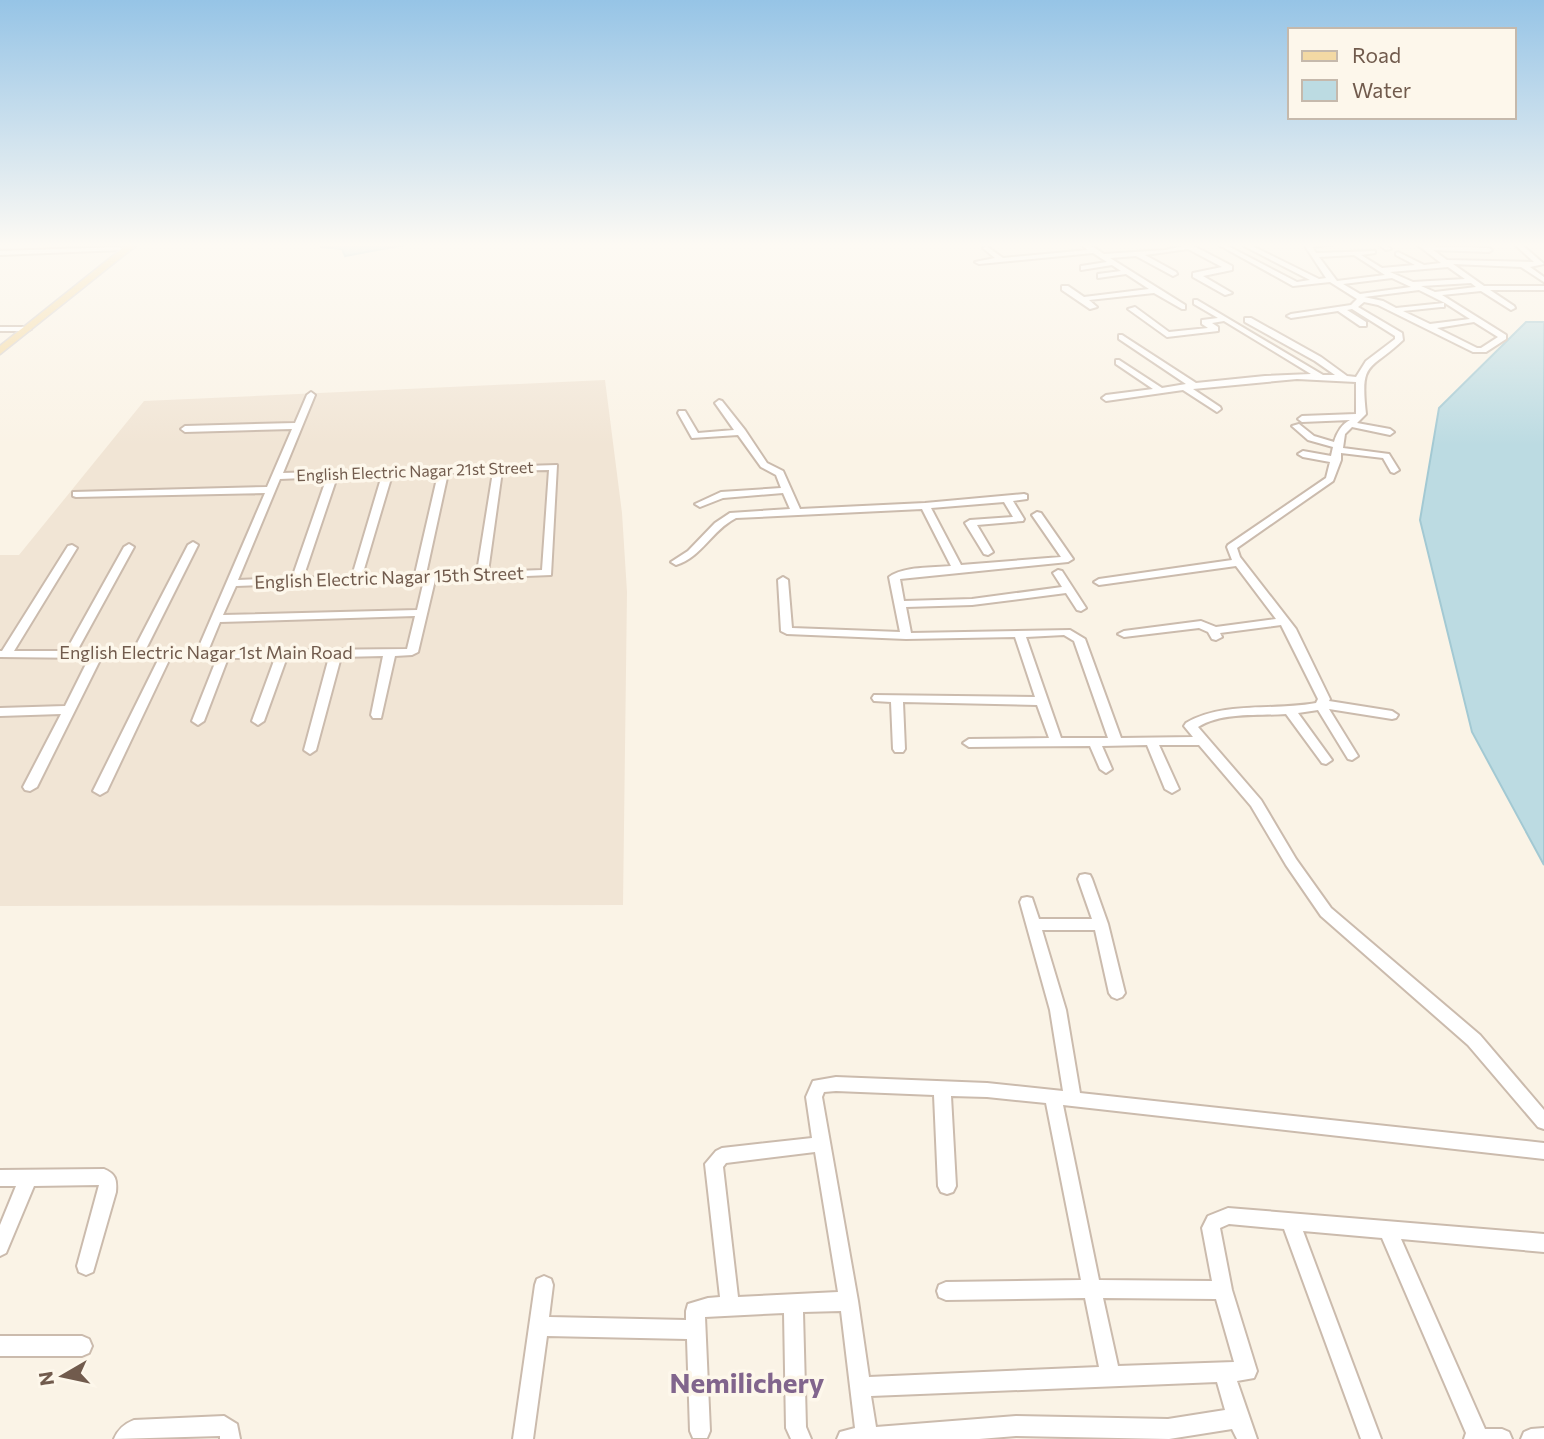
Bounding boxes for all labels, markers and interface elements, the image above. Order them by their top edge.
legend [1288,28,1516,119]
text: Road [1352,42,1401,67]
text: Water [1352,77,1411,102]
street label: English Electric Nagar 21st Street [296,457,534,484]
street label: English Electric Nagar 15th Street [254,561,524,593]
street label: English Electric Nagar 1st Main Road [59,641,353,663]
north arrow [28,1341,98,1411]
district label: Nemilichery [670,1365,824,1399]
text: N [33,1370,58,1388]

